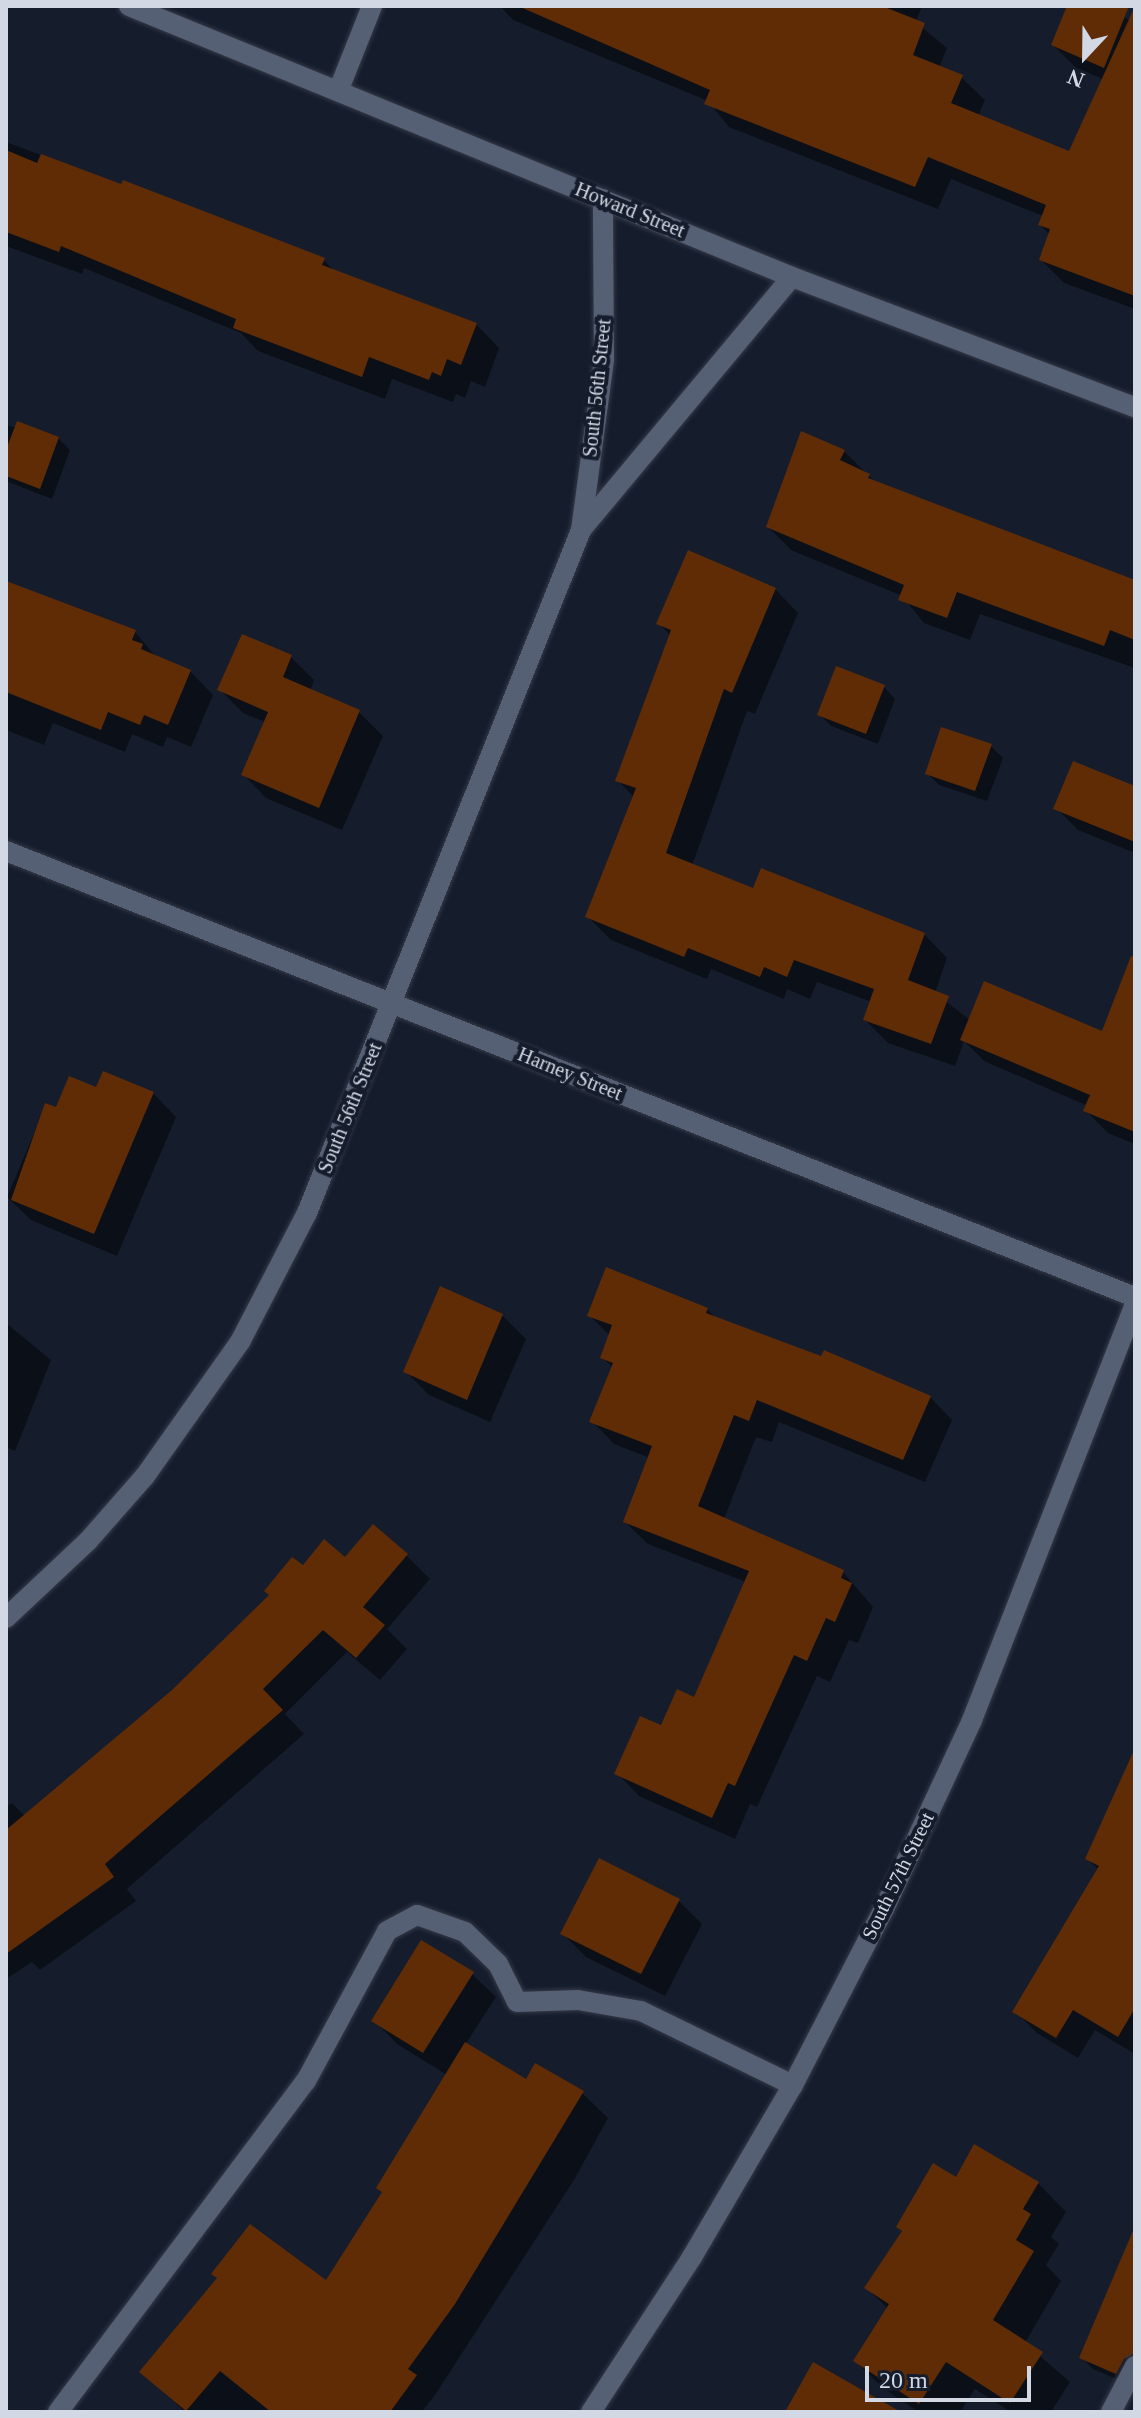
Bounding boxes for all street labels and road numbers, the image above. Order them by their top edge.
street label: Howard Street [572,177,688,243]
street label: South 56th Street [578,318,616,458]
street label: South 56th Street [313,1039,387,1177]
street label: Harney Street [514,1042,626,1106]
street label: South 57th Street [857,1808,939,1944]

